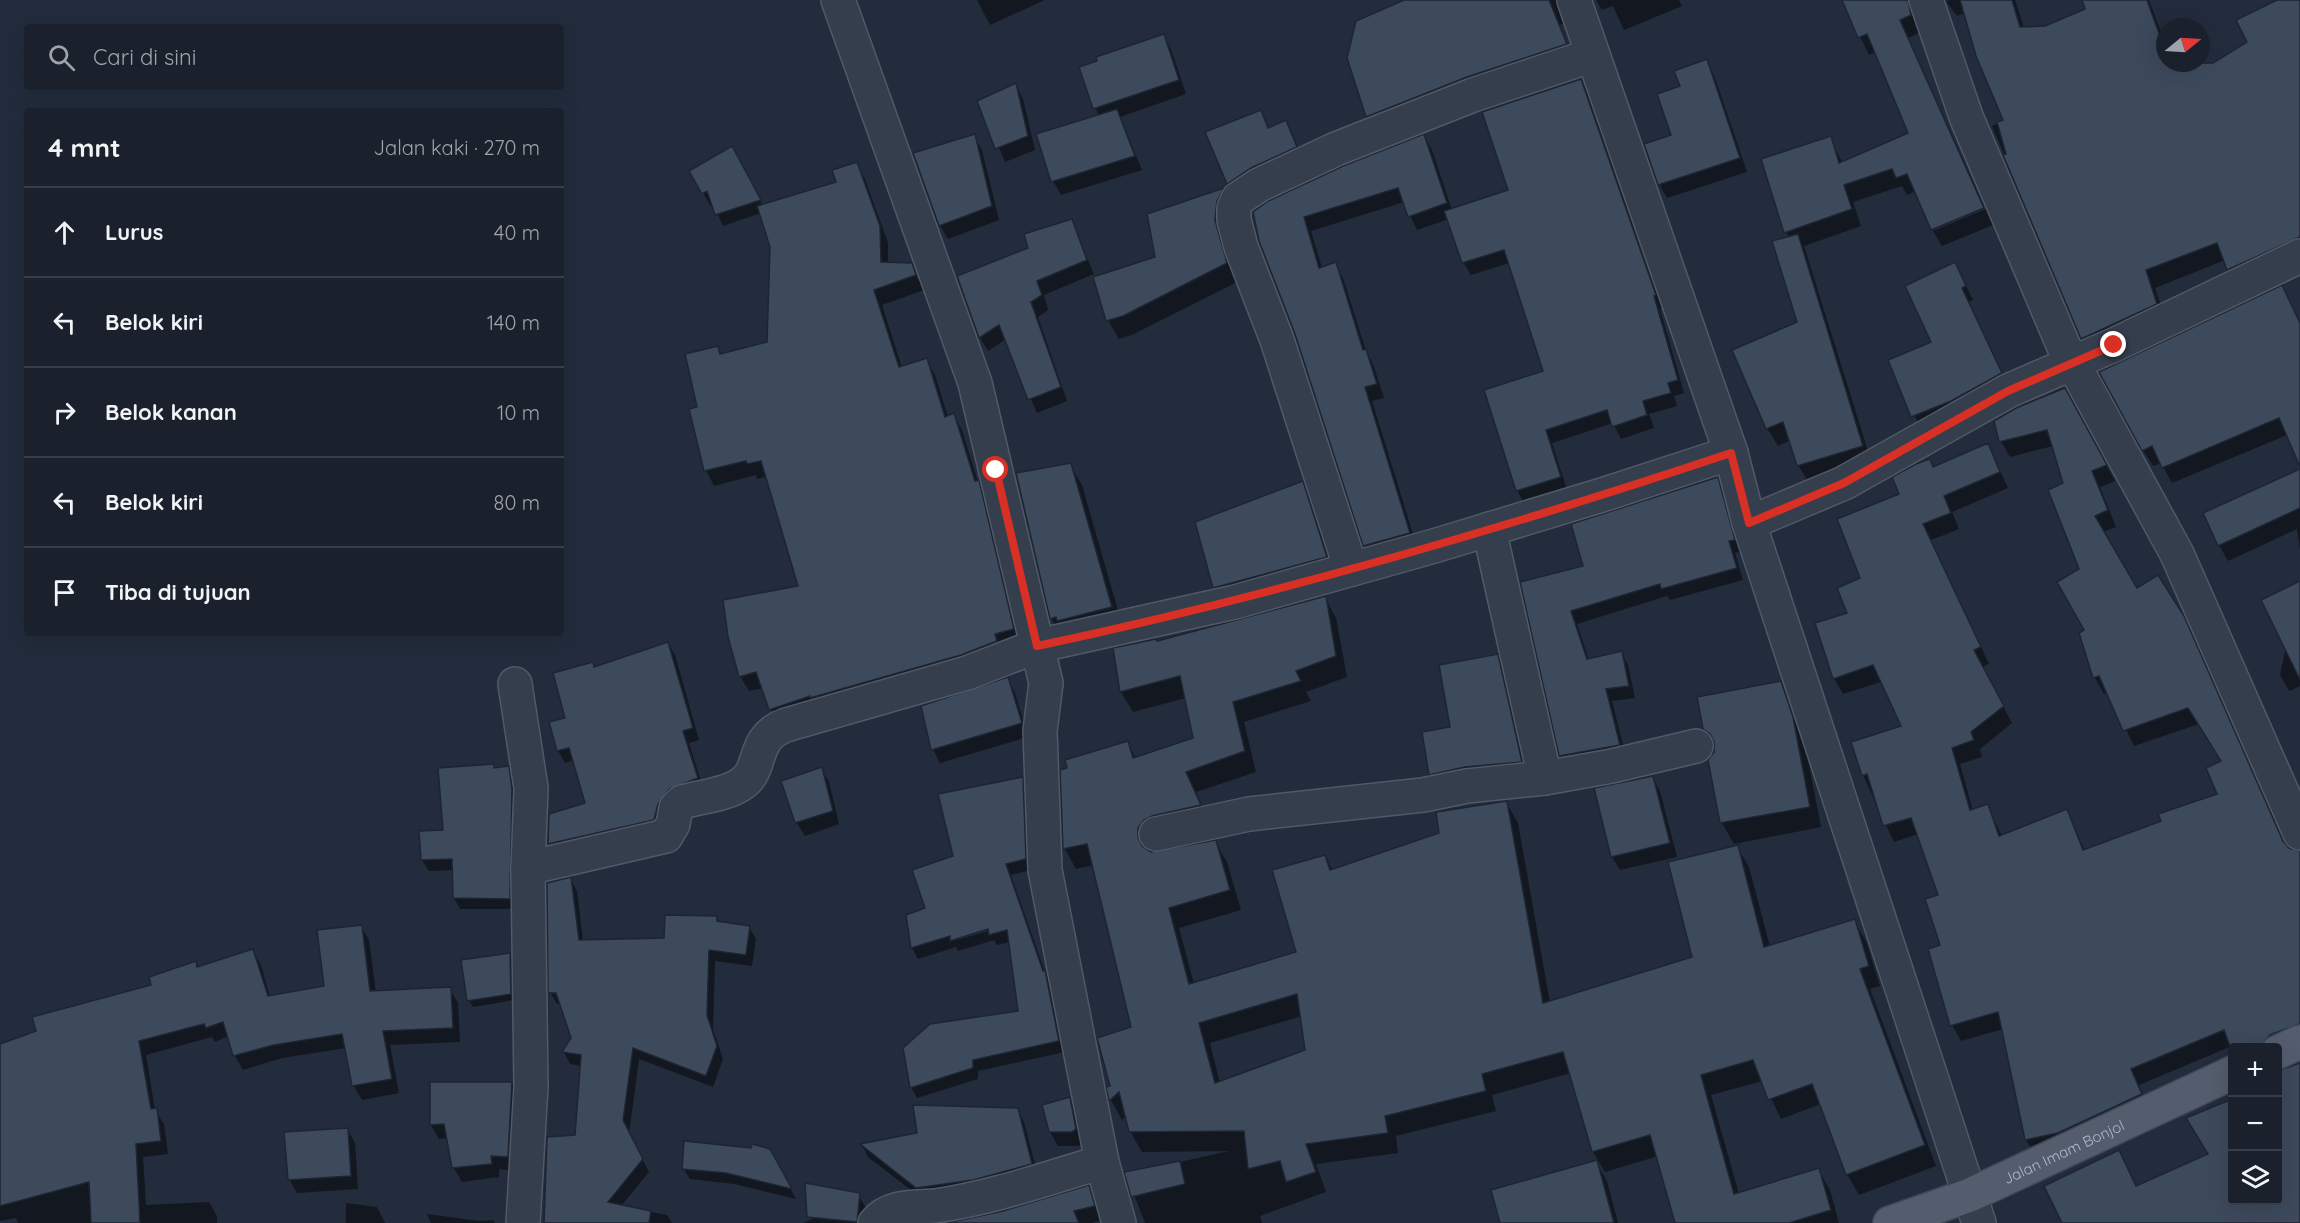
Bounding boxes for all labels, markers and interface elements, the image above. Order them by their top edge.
north arrow [2156,18,2210,72]
search box [24,24,564,90]
icon: search [45,41,78,74]
text: Cari di sini [93,43,196,71]
text: 4 mnt [48,131,121,164]
text: Jalan kaki · 270 m [374,135,540,160]
icon: ahead [48,216,81,249]
text: Lurus [105,218,163,246]
text: 40 m [494,220,540,245]
icon: left [48,306,81,339]
text: Belok kiri [105,308,203,336]
text: 140 m [487,310,540,335]
route end [2100,331,2126,357]
icon: right [48,396,81,429]
text: Belok kanan [105,398,237,426]
text: 10 m [497,400,540,425]
route start [982,456,1008,482]
icon: left [48,486,81,519]
text: Belok kiri [105,488,203,516]
text: 80 m [494,490,540,515]
icon: arrive [48,576,81,609]
text: Tiba di tujuan [105,578,251,606]
map controls [2228,1043,2282,1205]
button: + [2228,1043,2282,1097]
button: − [2228,1097,2282,1151]
street label: Jalan Imam Bonjol [2000,1115,2127,1188]
button: layers [2228,1151,2282,1205]

